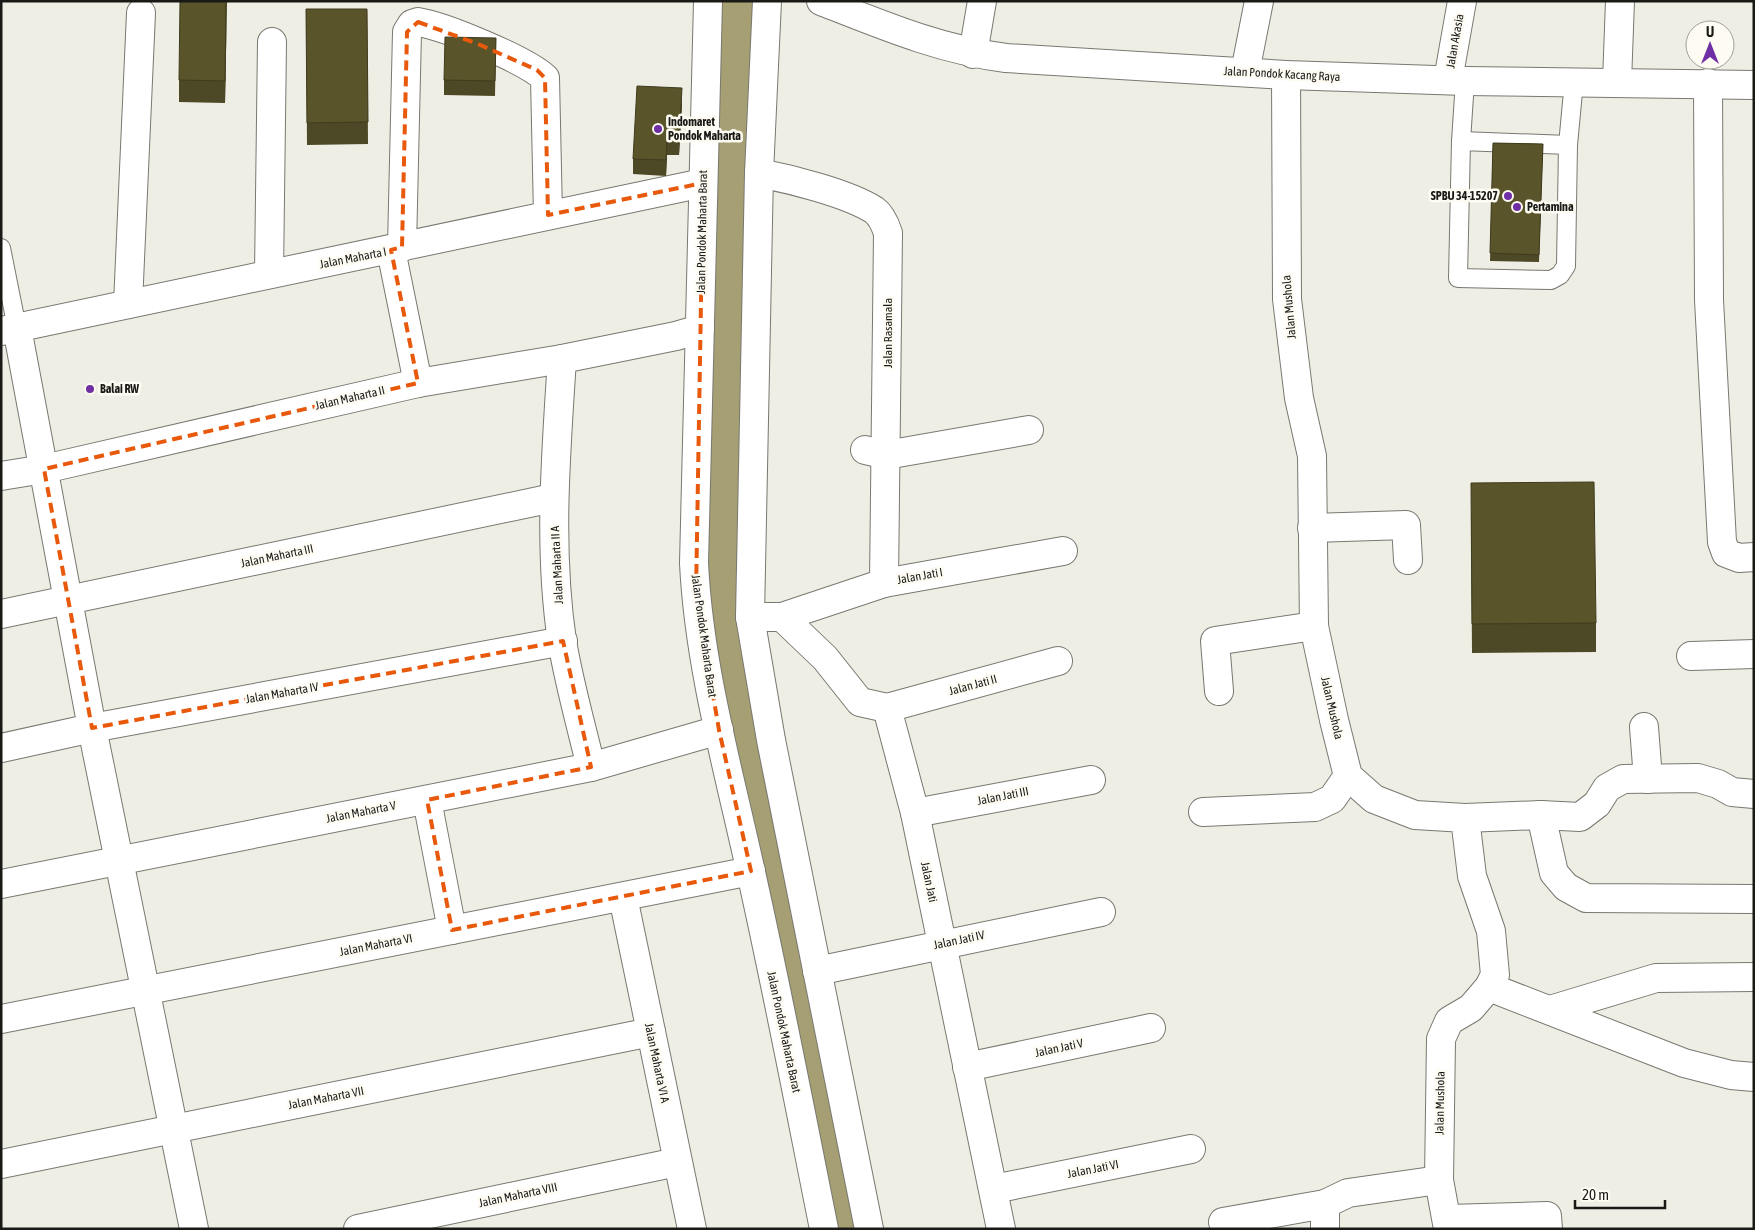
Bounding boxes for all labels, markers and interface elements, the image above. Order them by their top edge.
street label: Jalan Akasia [1443,13,1467,69]
north arrow [1685,20,1735,70]
text: U [1706,24,1714,40]
street label: Jalan Pondok Kacang Raya [1223,64,1341,84]
place label: Indomaret Pondok Maharta [668,115,741,143]
marker: Indomaret Pondok Maharta [652,123,664,135]
street label: Jalan Pondok Maharta Barat [694,169,710,294]
place label: SPBU 34-15207 [1431,189,1498,203]
marker: SPBU 34-15207 [1502,190,1514,202]
place label: Pertamina [1527,200,1574,214]
marker: Pertamina [1511,201,1523,213]
street label: Jalan Maharta I [318,245,388,271]
street label: Jalan Mushola [1279,275,1299,339]
street label: Jalan Rasamala [881,298,895,368]
place label: Balai RW [100,382,139,396]
marker: Balai RW [84,383,96,395]
street label: Jalan Maharta II [314,383,386,413]
street label: Jalan Maharta II A [548,525,566,605]
street label: Jalan Maharta III [239,541,315,571]
street label: Jalan Jati I [896,565,944,587]
street label: Jalan Pondok Maharta Barat [688,574,720,699]
street label: Jalan Jati II [948,672,998,698]
street label: Jalan Mushola [1318,675,1346,741]
street label: Jalan Maharta IV [244,680,320,706]
street label: Jalan Jati III [976,784,1030,808]
street label: Jalan Maharta V [325,798,397,826]
street label: Jalan Jati [918,860,940,904]
street label: Jalan Jati IV [932,928,986,952]
street label: Jalan Maharta VI [338,931,414,959]
street label: Jalan Pondok Maharta Barat [764,970,804,1095]
street label: Jalan Maharta VI A [642,1022,672,1104]
street label: Jalan Jati V [1034,1036,1084,1060]
street label: Jalan Mushola [1432,1071,1448,1135]
street label: Jalan Maharta VII [287,1084,365,1112]
street label: Jalan Jati VI [1066,1157,1120,1181]
scale bar [1575,1178,1665,1210]
street label: Jalan Maharta VIII [478,1180,558,1210]
text: 20 m [1582,1186,1609,1203]

